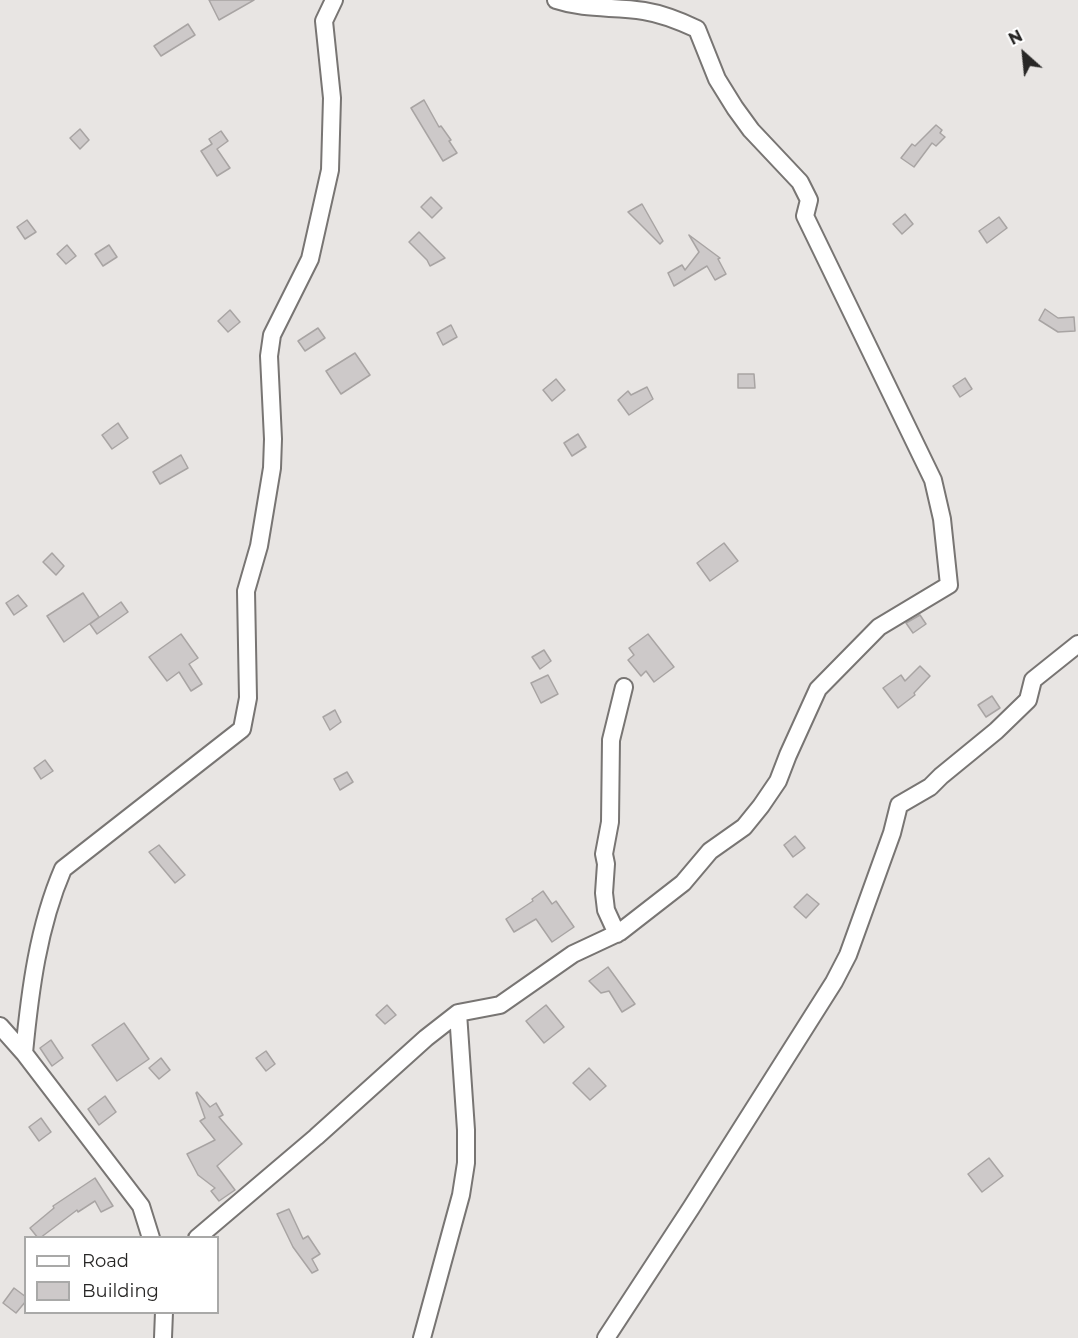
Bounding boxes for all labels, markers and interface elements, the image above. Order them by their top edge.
north arrow [994,24,1054,84]
text: N [1006,26,1026,49]
legend [24,1236,219,1314]
text: Road [82,1250,129,1272]
text: Building [82,1280,159,1302]

